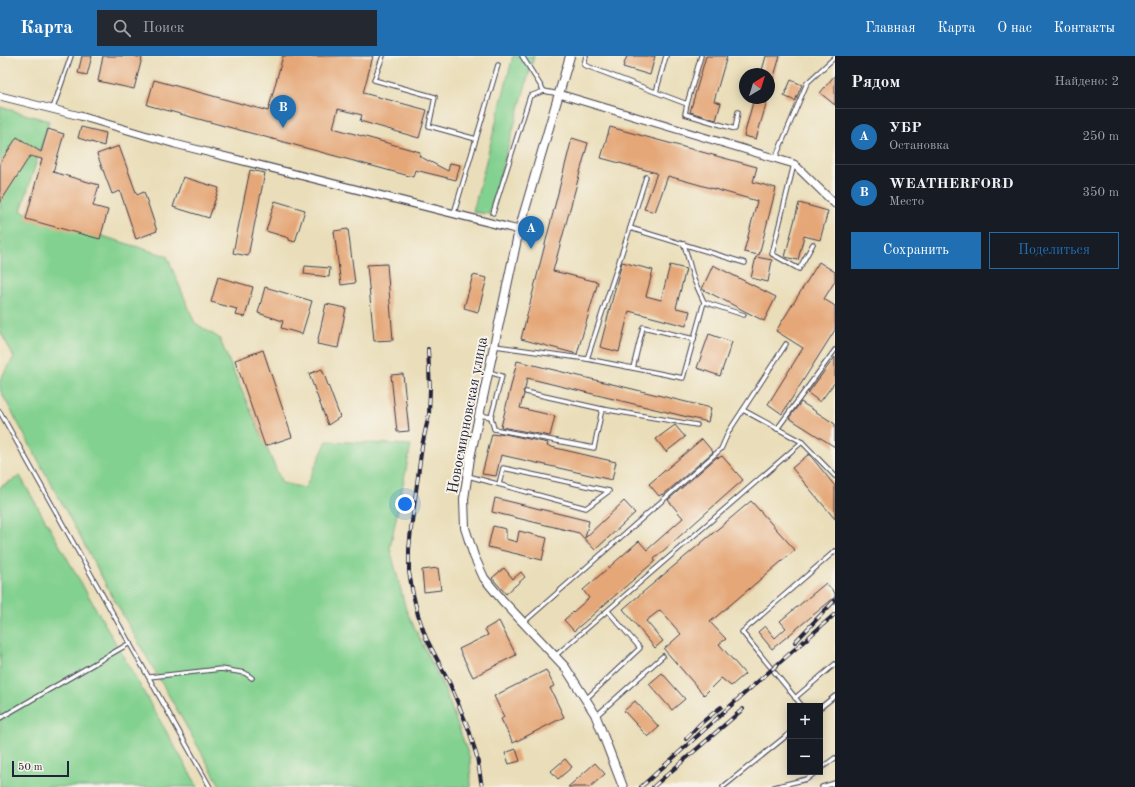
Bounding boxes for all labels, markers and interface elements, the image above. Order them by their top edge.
search box [97,10,377,46]
icon: search [111,17,133,39]
text: Карта [20,19,73,38]
text: Поиск [143,21,184,36]
text: Главная [865,21,915,35]
text: Карта [937,21,975,35]
text: О нас [997,21,1032,35]
text: Контакты [1054,21,1115,35]
north arrow [739,68,775,104]
text: Рядом [851,74,900,91]
text: Найдено: 2 [1055,75,1119,88]
pin: B [270,95,296,128]
text: УБР [889,121,922,136]
text: A [859,130,869,143]
text: 250 m [1082,130,1119,143]
text: Остановка [889,139,949,152]
text: WEATHERFORD [889,177,1014,192]
text: B [859,186,869,199]
text: 350 m [1082,186,1119,199]
text: Место [889,195,924,208]
pin: A [518,216,544,249]
button: Сохранить [851,232,981,269]
button: Поделиться [989,232,1119,269]
street label: Новосмирновская улица [446,335,491,495]
your location [395,494,415,514]
map controls [787,703,823,775]
button: + [787,703,823,739]
button: − [787,739,823,775]
scale bar [12,759,69,778]
text: 50 m [18,762,43,773]

